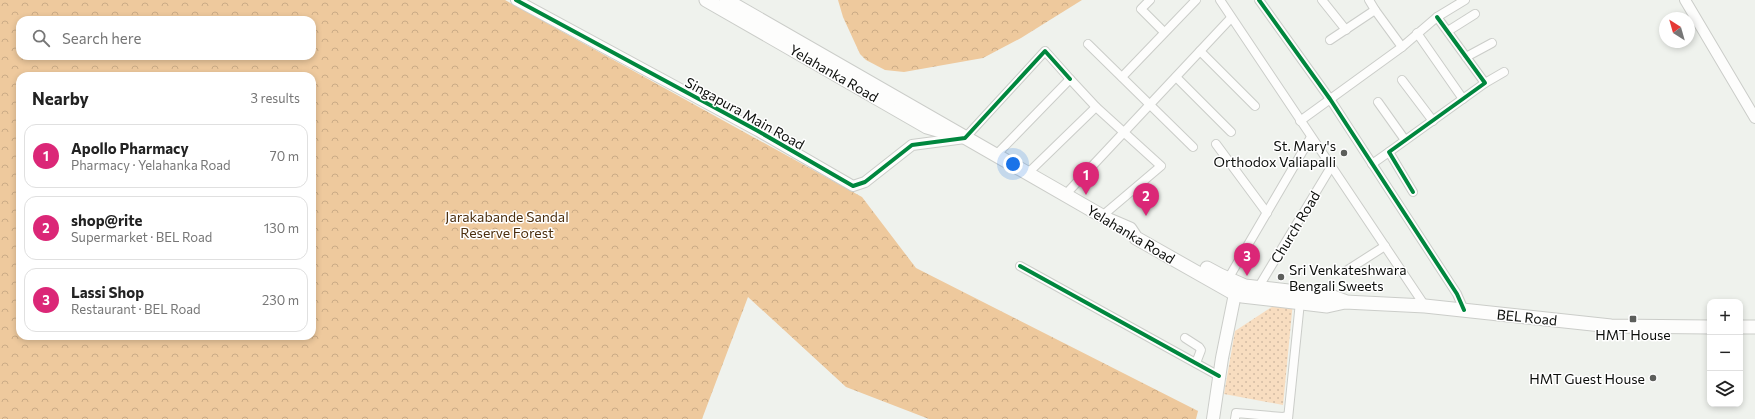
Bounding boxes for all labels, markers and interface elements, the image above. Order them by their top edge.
north arrow [1659,12,1695,48]
search box [16,16,316,60]
icon: search [30,27,52,49]
text: Search here [62,29,141,47]
street label: Yelahanka Road [787,41,881,105]
street label: Singapura Main Road [682,73,808,153]
text: Nearby [32,88,89,109]
text: 3 results [251,90,300,106]
place label: St. Mary's Orthodox Valiapalli [1214,137,1336,170]
text: Apollo Pharmacy [71,139,189,157]
text: 1 [43,148,49,164]
text: 70 m [270,148,299,164]
marker: St. Mary's Orthodox Valiapalli [1339,148,1349,158]
your location [1003,154,1023,174]
text: Pharmacy · Yelahanka Road [71,157,231,173]
pin: 1 [1073,162,1099,195]
pin: 2 [1133,183,1159,216]
street label: Church Road [1267,188,1323,266]
street label: Yelahanka Road [1084,201,1178,267]
park label: Jarakabande Sandal Reserve Forest [445,208,569,241]
text: shop@rite [71,211,142,229]
text: 2 [42,220,50,236]
text: 130 m [264,220,299,236]
text: Supermarket · BEL Road [71,229,212,245]
pin: 3 [1234,243,1260,276]
place label: Sri Venkateshwara Bengali Sweets [1289,261,1406,294]
marker: Sri Venkateshwara Bengali Sweets [1276,272,1286,282]
text: Lassi Shop [71,283,144,301]
text: 3 [42,292,50,308]
text: 230 m [262,292,299,308]
map controls [1707,299,1743,407]
button: + [1707,299,1743,335]
text: Restaurant · BEL Road [71,301,201,317]
street label: BEL Road [1496,305,1558,329]
marker: HMT House [1628,314,1638,324]
place label: HMT House [1595,326,1671,343]
button: − [1707,335,1743,371]
place label: HMT Guest House [1529,370,1645,387]
button: layers [1707,371,1743,407]
marker: HMT Guest House [1648,373,1658,383]

